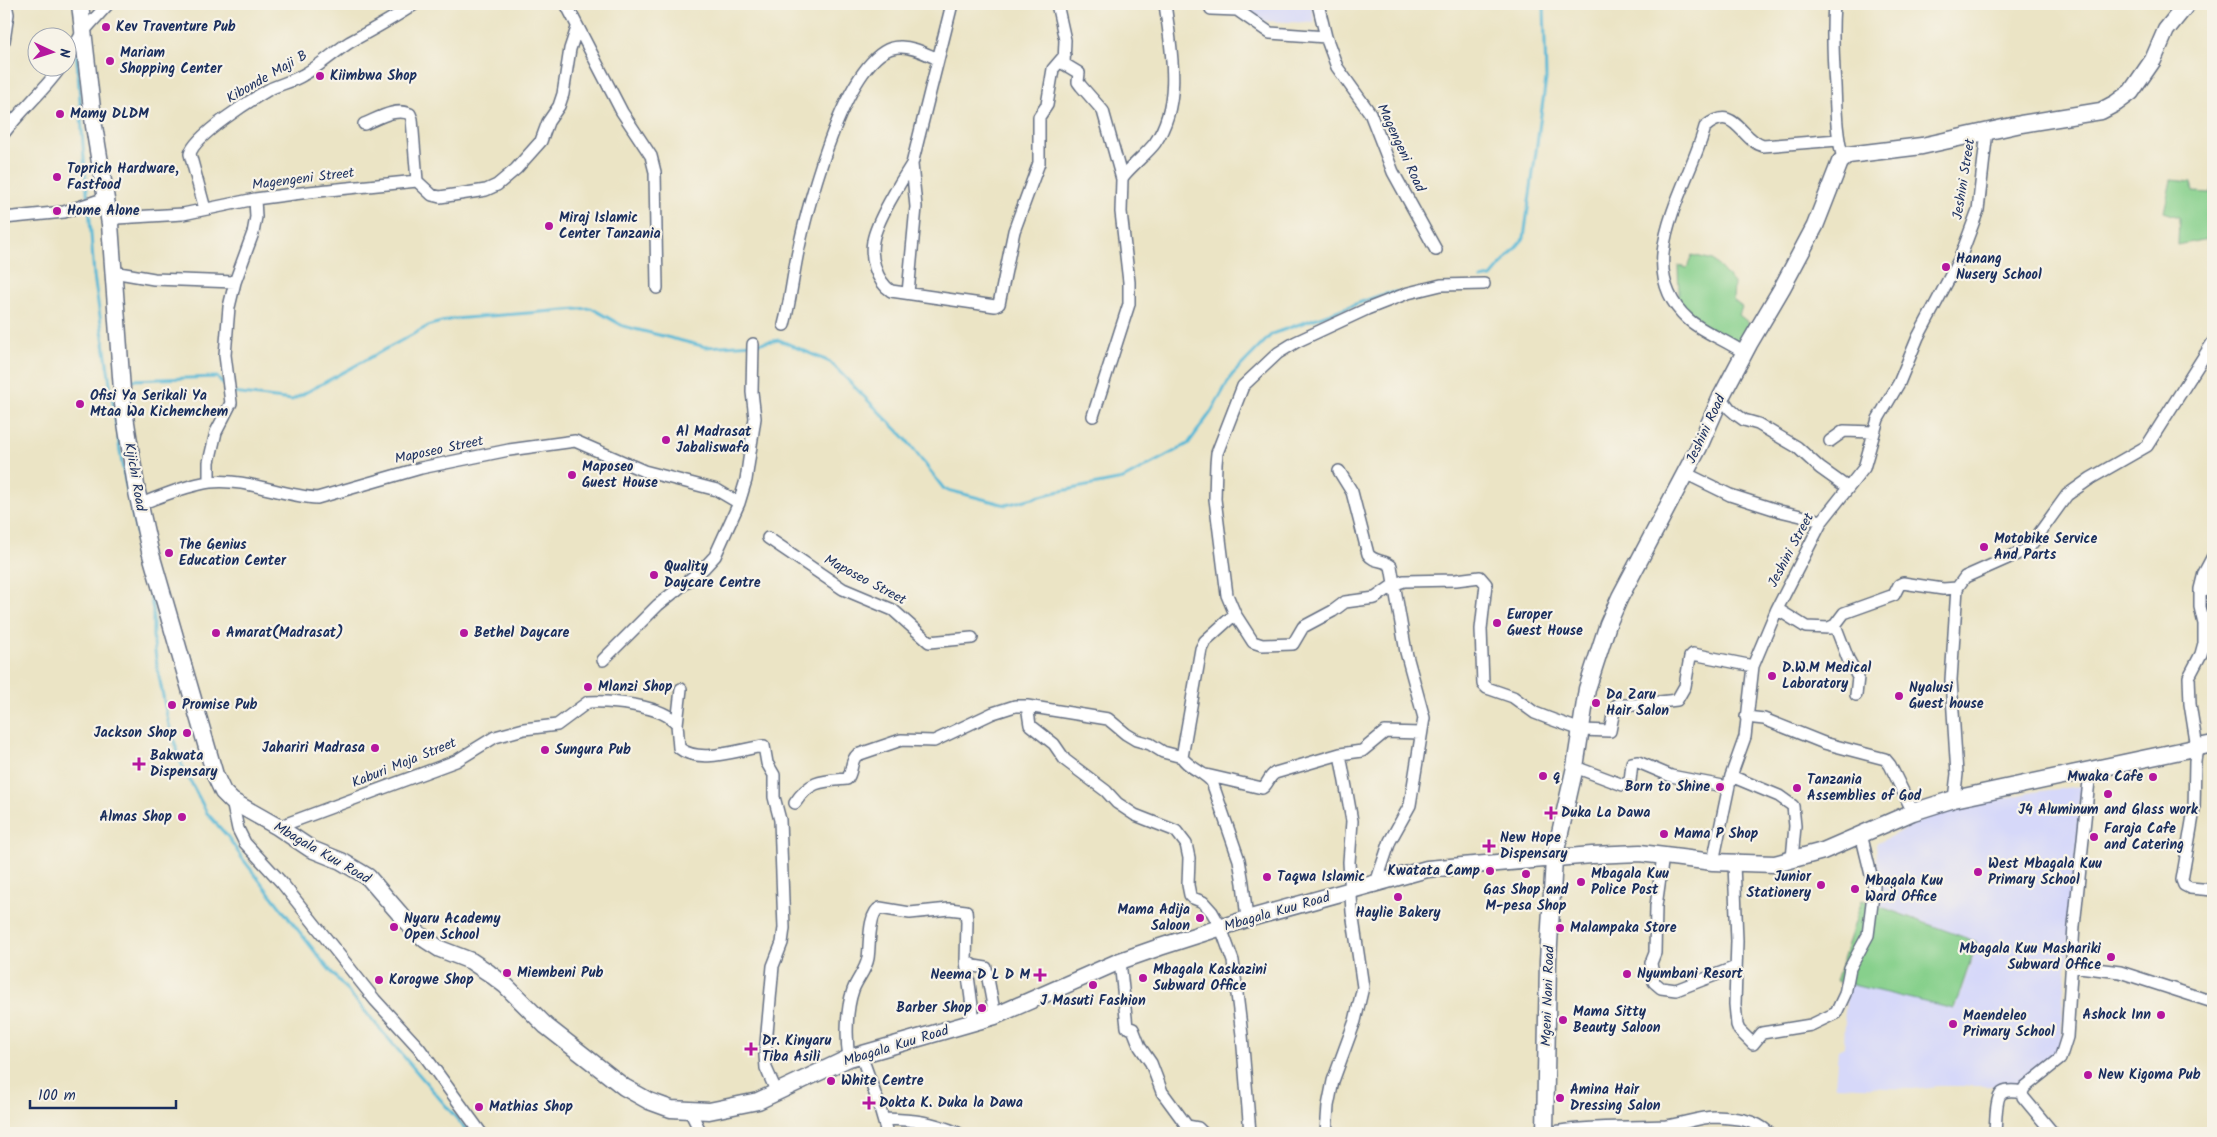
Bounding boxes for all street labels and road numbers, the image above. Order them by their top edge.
street label: Kibonde Maji B [222,45,312,109]
street label: Magengeni Road [1371,100,1432,197]
street label: Jeshini Street [1947,136,1981,221]
street label: Magengeni Street [251,162,356,196]
street label: Jeshini Road [1680,390,1732,467]
street label: Maposeo Street [393,430,486,470]
street label: Kijichi Road [118,441,152,514]
street label: Jeshini Street [1762,508,1820,591]
street label: Maposeo Street [820,549,911,611]
street label: Kaburi Moja Street [348,732,460,794]
street label: Mbagala Kuu Road [269,816,376,890]
street label: Mbagala Kuu Road [1221,886,1333,938]
street label: Mgeni Nani Road [1535,944,1561,1047]
street label: Mbagala Kuu Road [841,1019,952,1072]

